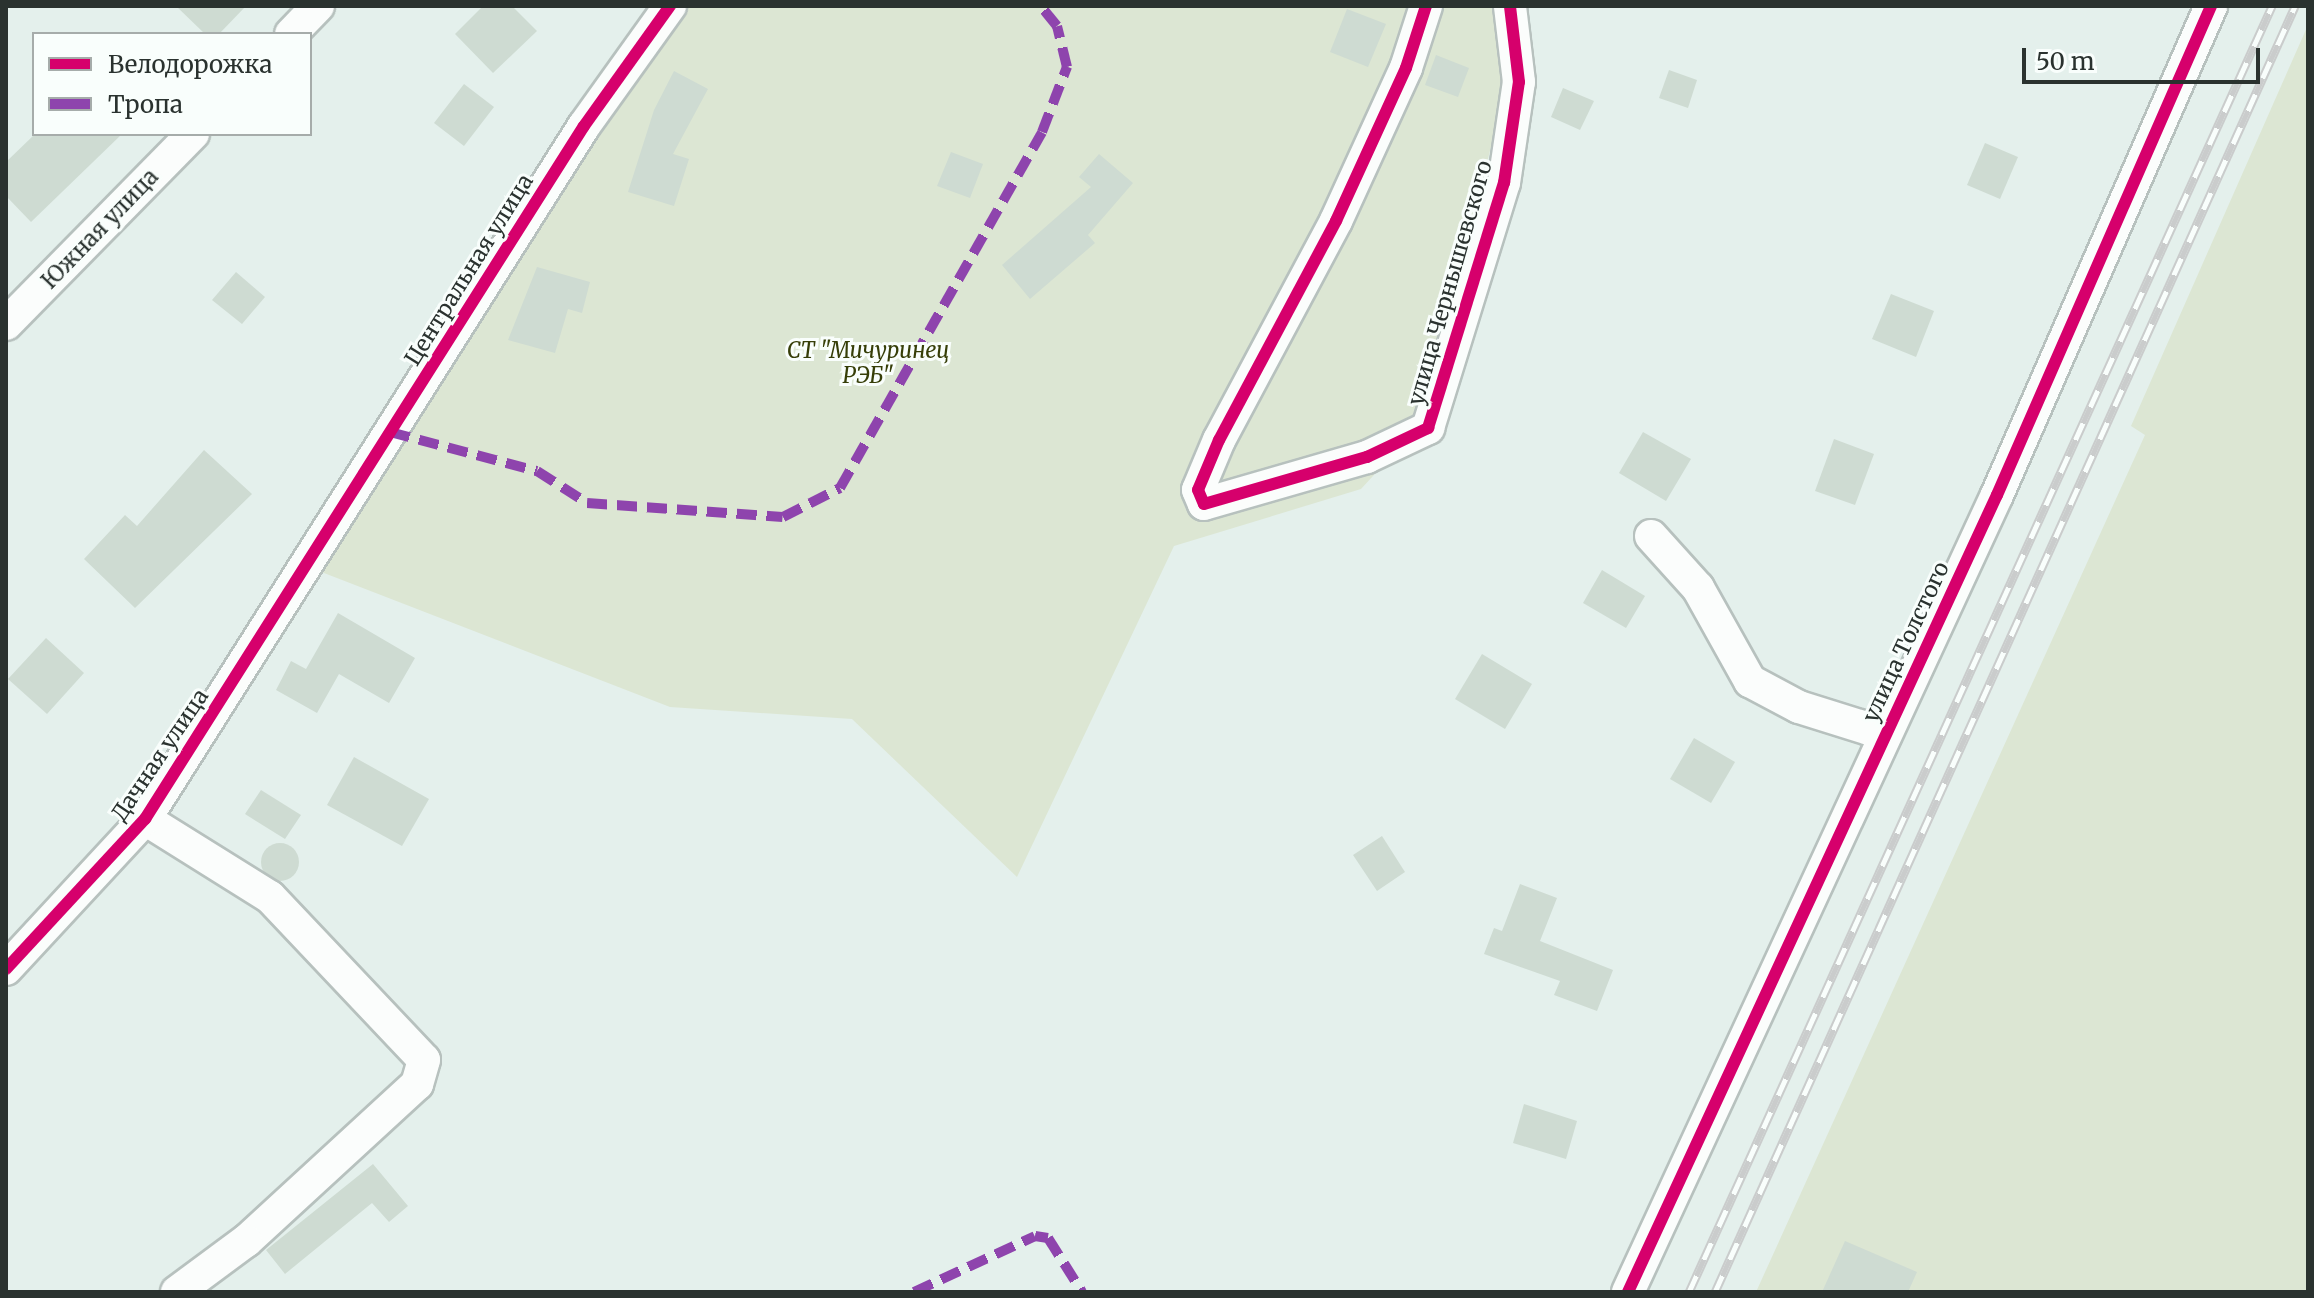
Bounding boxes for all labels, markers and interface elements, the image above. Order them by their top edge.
legend [32,32,312,136]
scale bar [2026,32,2264,82]
text: 50 m [2036,46,2095,77]
text: Велодорожка [108,49,272,80]
text: Тропа [108,89,183,120]
street label: улица Чернышевского [1402,158,1498,408]
street label: Южная улица [36,164,164,294]
street label: Центральная улица [399,169,539,371]
park label: СТ "Мичуринец РЭБ" [787,337,949,388]
street label: улица Толстого [1857,558,1955,726]
street label: Дачная улица [106,684,214,826]

